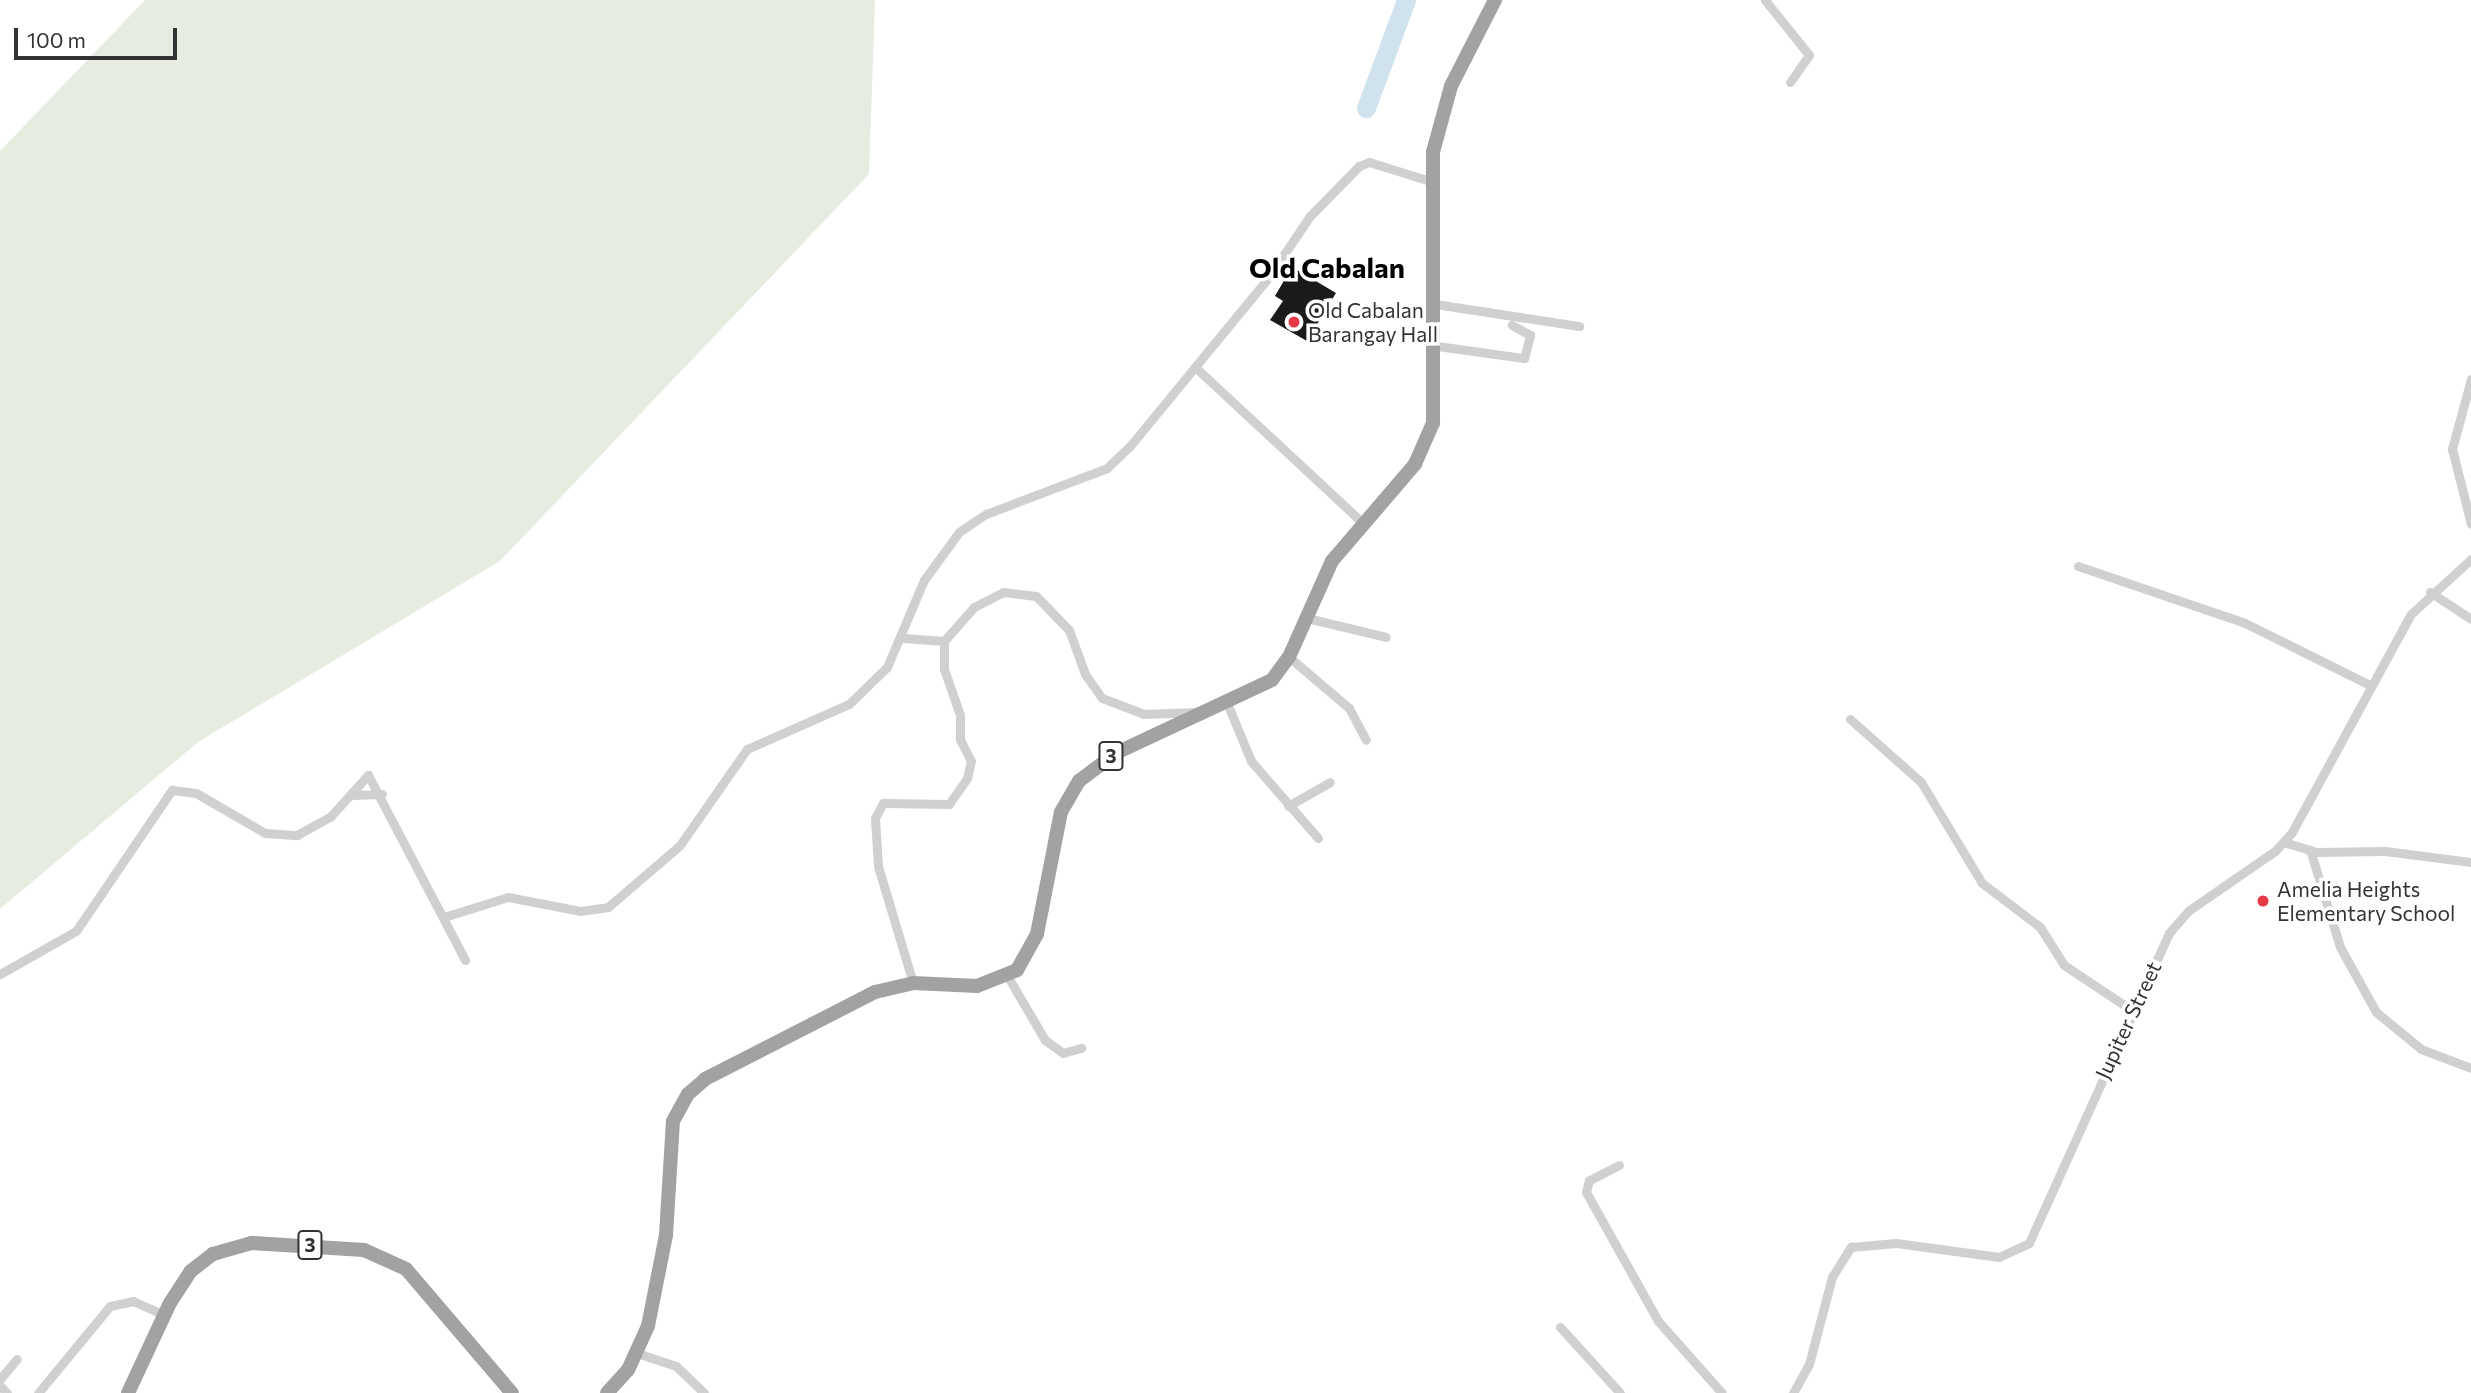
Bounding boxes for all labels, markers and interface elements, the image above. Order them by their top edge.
scale bar [18,14,180,58]
text: 100 m [27,27,86,52]
district label: Old Cabalan [1249,250,1405,284]
place label: Old Cabalan Barangay Hall [1308,297,1438,347]
marker: Old Cabalan Barangay Hall [1286,314,1302,330]
road number: 3 [1097,740,1125,772]
place label: Amelia Heights Elementary School [2277,876,2455,926]
marker: Amelia Heights Elementary School [2255,893,2271,909]
street label: Jupiter Street [2090,957,2166,1083]
road number: 3 [296,1230,324,1260]

